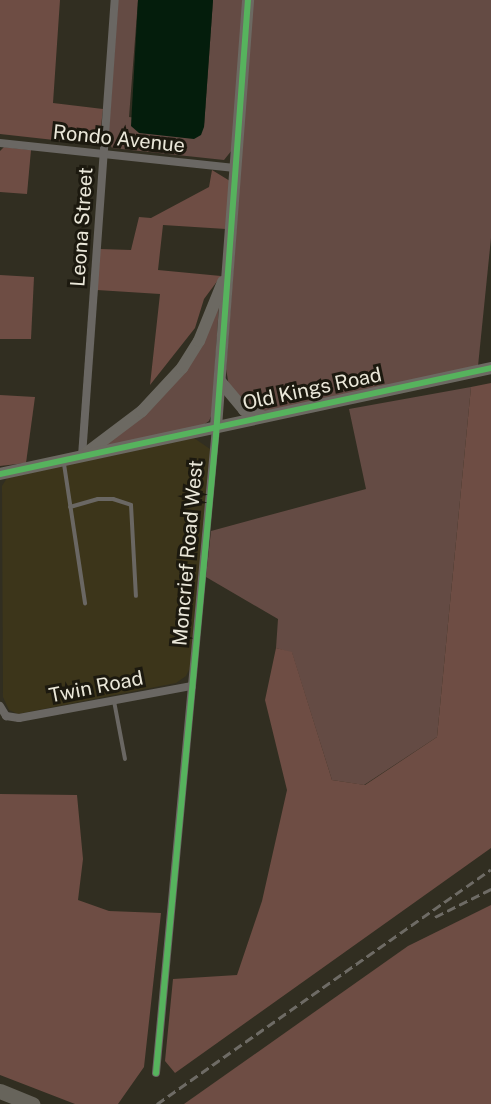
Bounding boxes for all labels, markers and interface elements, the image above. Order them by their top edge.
street label: Rondo Avenue [52,120,186,158]
street label: Leona Street [66,166,98,288]
street label: Old Kings Road [240,363,384,415]
street label: Moncrief Road West [168,459,208,647]
street label: Twin Road [47,666,145,708]

